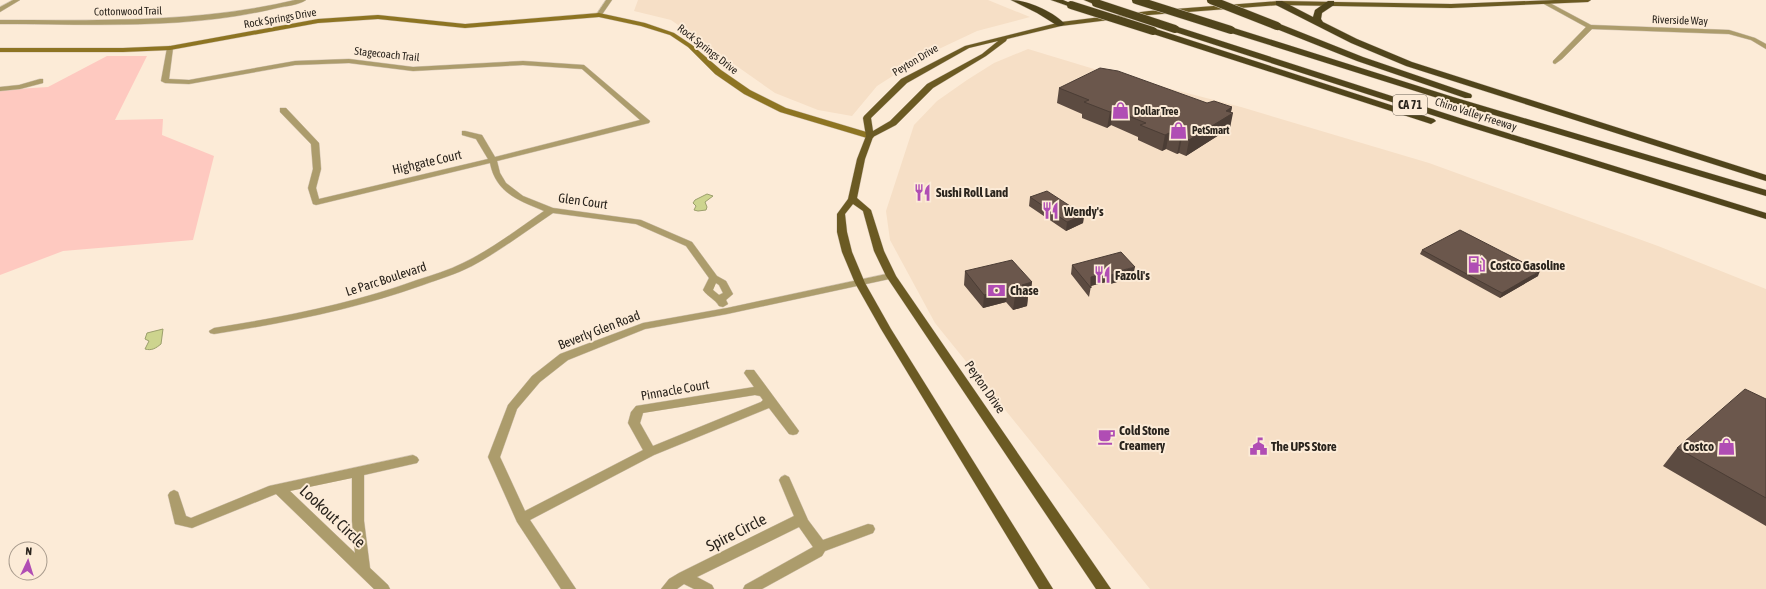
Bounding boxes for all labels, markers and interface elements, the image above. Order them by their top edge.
street label: Cottonwood Trail [94,4,162,18]
street label: Rock Springs Drive [243,6,317,30]
street label: Riverside Way [1652,13,1709,27]
street label: Rock Springs Drive [675,22,741,76]
street label: Peyton Drive [890,42,940,78]
street label: Stagecoach Trail [354,45,420,63]
road number: CA 71 [1393,95,1427,115]
street label: Chino Valley Freeway [1434,95,1519,133]
shop icon: Dollar Tree [1111,101,1131,121]
place label: Dollar Tree [1134,105,1178,117]
shop icon: PetSmart [1169,120,1189,140]
place label: PetSmart [1192,124,1230,136]
street label: Highgate Court [391,147,463,177]
restaurant icon: Sushi Roll Land [913,182,933,202]
place label: Sushi Roll Land [936,185,1008,200]
street label: Glen Court [557,190,609,212]
restaurant icon: Wendy's [1041,201,1061,221]
place label: Wendy's [1063,204,1104,219]
fuel station icon: Costco Gasoline [1467,255,1487,275]
place label: Costco Gasoline [1490,258,1565,273]
street label: Le Parc Boulevard [344,259,428,299]
restaurant icon: Fazoli's [1092,265,1112,285]
place label: Fazoli's [1115,268,1150,283]
bank icon: Chase [987,280,1007,300]
place label: Chase [1010,283,1039,298]
street label: Beverly Glen Road [556,308,642,352]
street label: Peyton Drive [962,358,1009,416]
street label: Pinnacle Court [640,377,711,403]
place label: Cold Stone Creamery [1119,423,1170,453]
cafe icon: Cold Stone Creamery [1096,427,1116,447]
public building icon: The UPS Store [1248,436,1268,456]
shop icon: Costco [1717,436,1737,456]
place label: The UPS Store [1271,439,1337,454]
place label: Costco [1683,439,1714,454]
street label: Lookout Circle [297,481,369,551]
street label: Spire Circle [703,509,770,556]
north arrow [8,541,48,581]
text: N [25,545,32,557]

